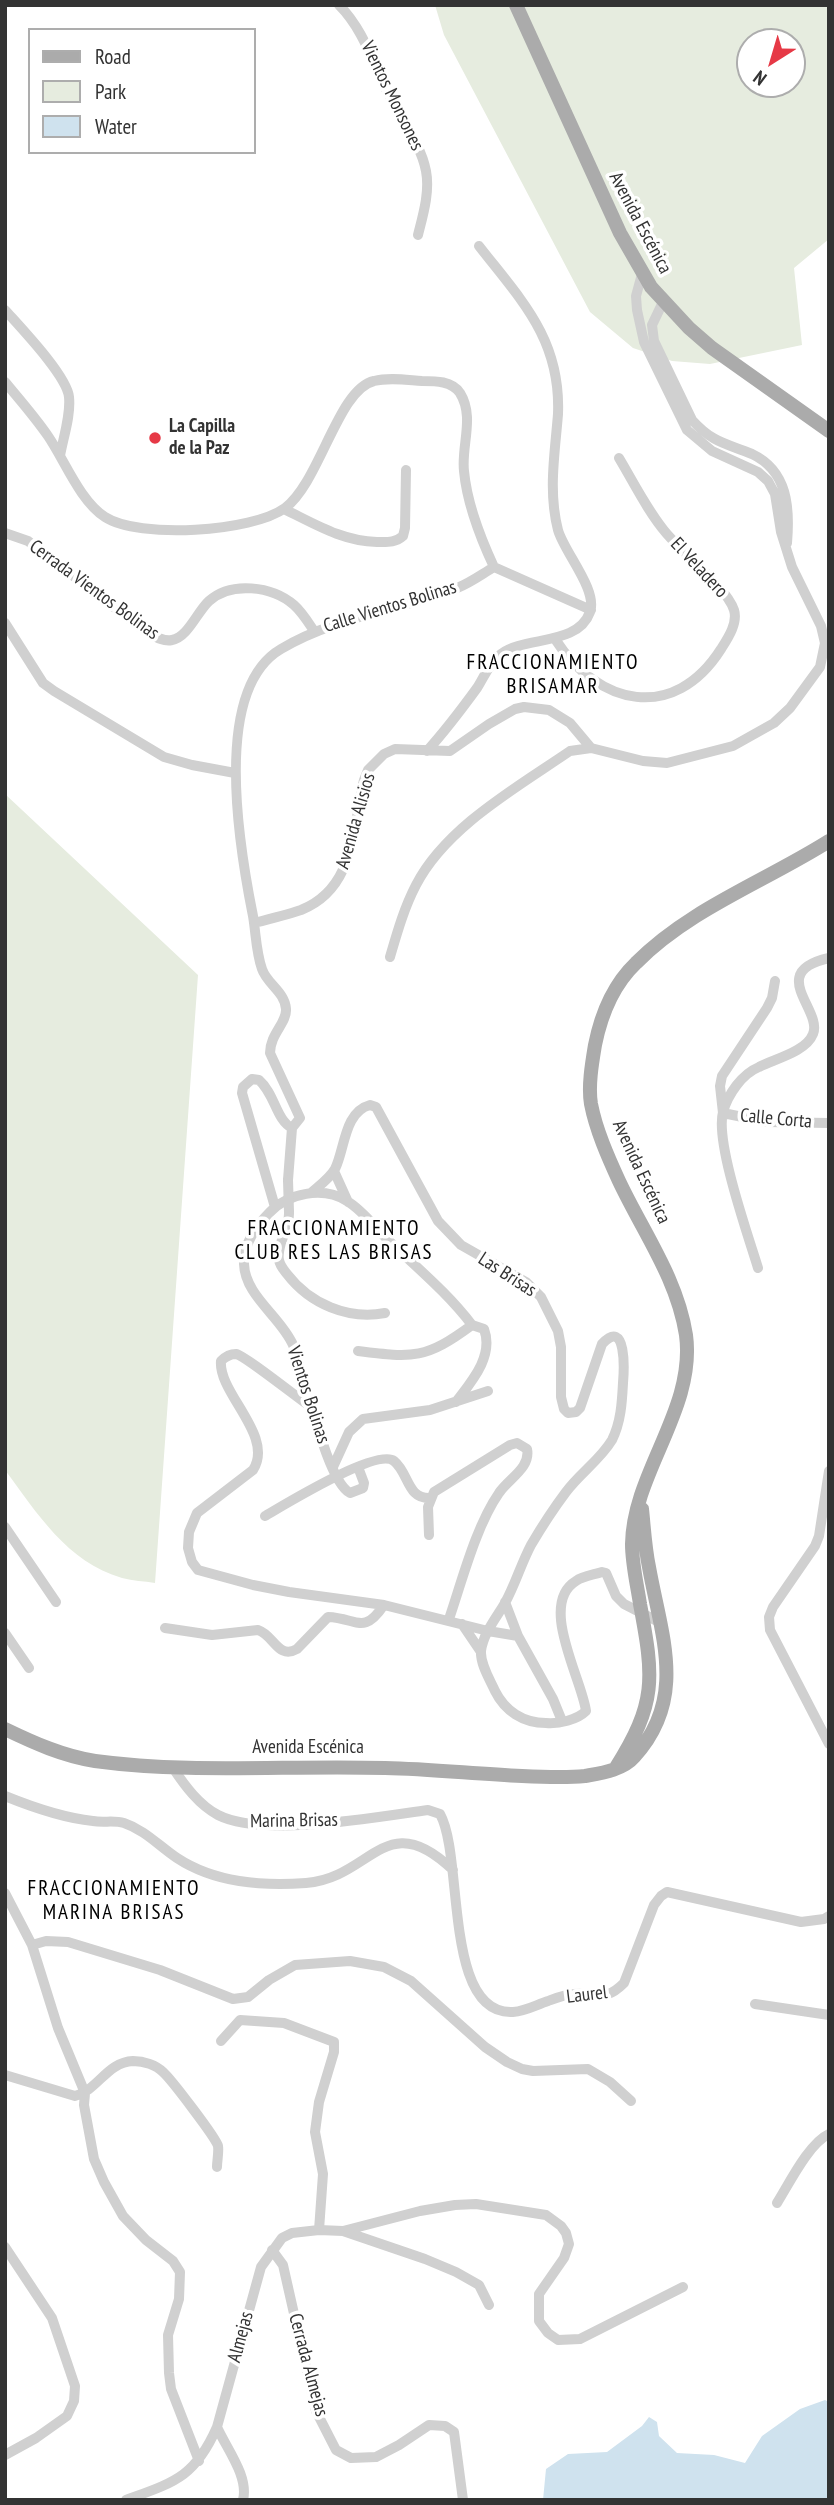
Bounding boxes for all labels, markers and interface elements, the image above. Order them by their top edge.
legend [28,28,256,154]
north arrow [736,28,806,98]
street label: Vientos Monsones [356,38,428,154]
text: Road [95,43,131,70]
text: N [748,66,771,91]
text: Park [95,78,126,105]
text: Water [95,113,137,140]
street label: Avenida Escénica [604,168,676,278]
place label: La Capilla de la Paz [169,416,235,460]
marker: La Capilla de la Paz [147,430,163,446]
street label: El Veladero [665,533,733,603]
street label: Cerrada Vientos Bolinas [25,535,163,645]
street label: Calle Vientos Bolinas [321,576,459,638]
district label: FRACCIONAMIENTO BRISAMAR [468,650,638,700]
street label: Avenida Alisios [331,770,381,872]
street label: Calle Corta [739,1105,813,1133]
street label: Avenida Escénica [607,1117,675,1227]
district label: FRACCIONAMIENTO CLUB RES LAS BRISAS [237,1216,431,1266]
street label: Las Brisas [474,1248,540,1302]
street label: Vientos Bolinas [282,1343,334,1447]
street label: Avenida Escénica [252,1737,364,1759]
street label: Marina Brisas [250,1809,338,1833]
district label: FRACCIONAMIENTO MARINA BRISAS [29,1876,199,1926]
street label: Laurel [565,1981,609,2009]
street label: Almejas [223,2309,259,2365]
street label: Cerrada Almejas [283,2311,333,2419]

